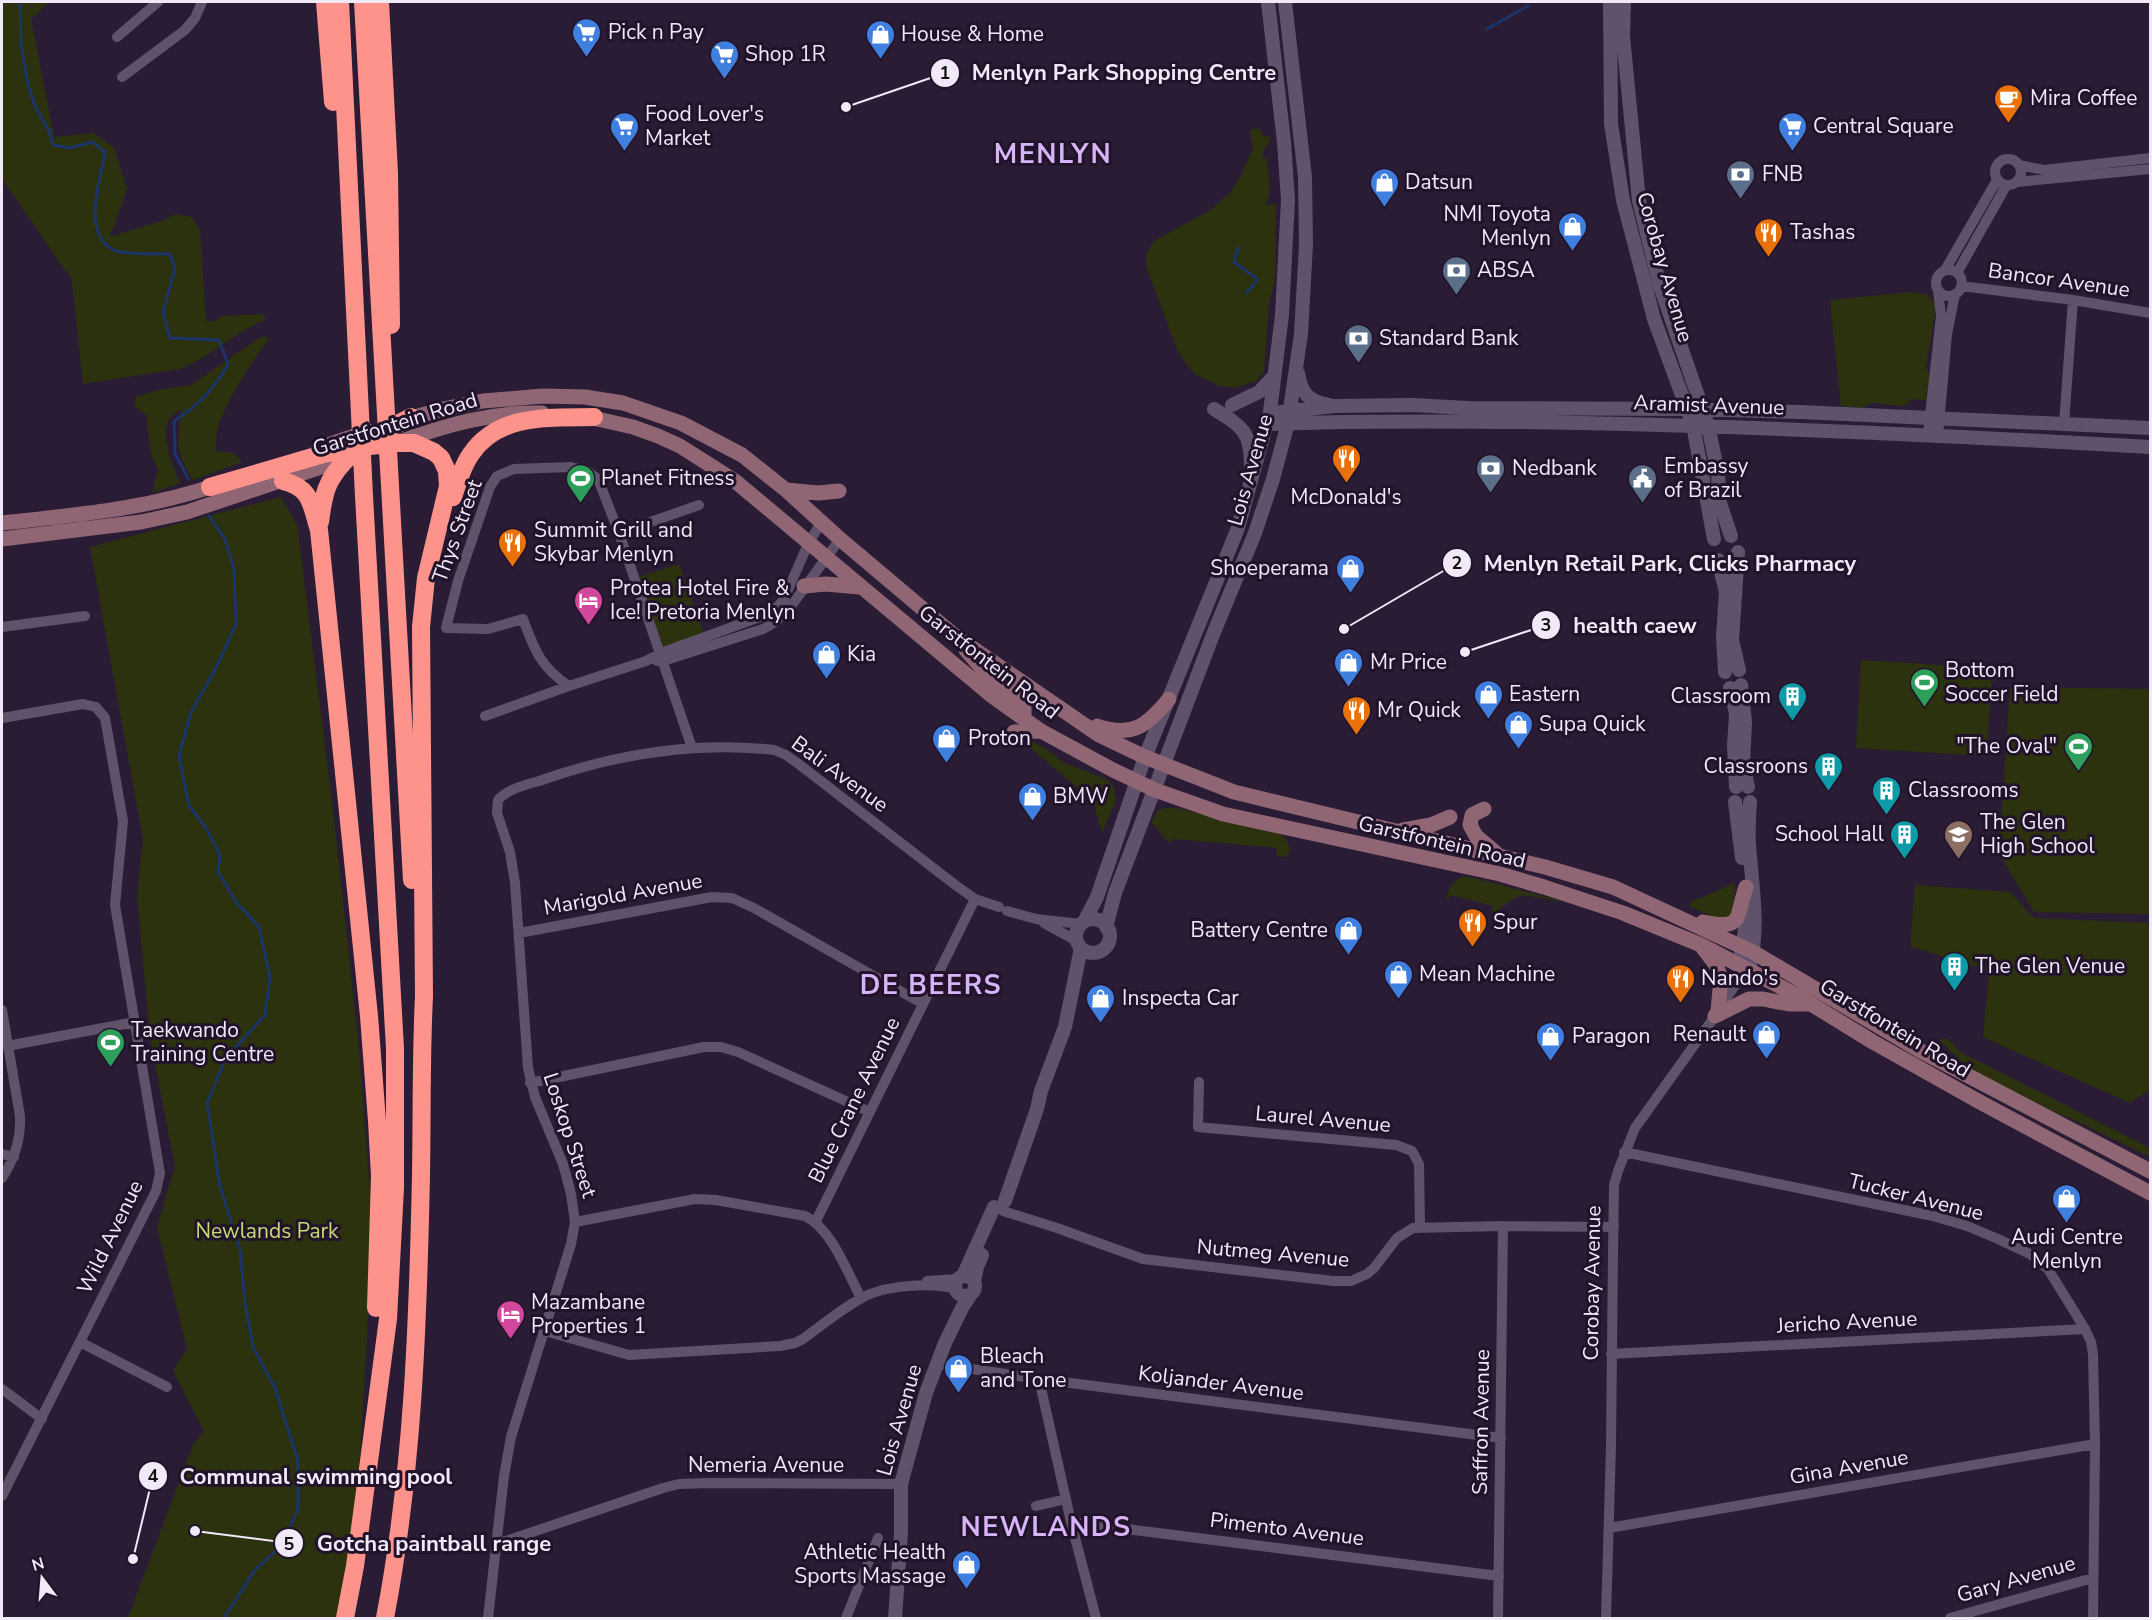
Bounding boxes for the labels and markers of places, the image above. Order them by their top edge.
supermarket icon: Pick n Pay [571,16,603,58]
place label: Pick n Pay [608,18,704,46]
shop icon: House & Home [864,18,896,60]
place label: House & Home [901,20,1044,48]
supermarket icon: Shop 1R [708,38,740,80]
place label: Shop 1R [745,40,826,68]
callout: Menlyn Park Shopping Centre [930,53,1289,93]
cafe icon: Mira Coffee [1993,82,2025,124]
place label: Mira Coffee [2030,84,2137,112]
place label: Food Lover's Market [645,100,764,152]
supermarket icon: Food Lover's Market [608,110,640,152]
supermarket icon: Central Square [1776,110,1808,152]
place label: Central Square [1813,112,1954,140]
bank icon: FNB [1725,158,1757,200]
place label: FNB [1762,160,1803,188]
shop icon: Datsun [1368,166,1400,208]
place label: Datsun [1405,168,1473,196]
place label: NMI Toyota Menlyn [1443,200,1551,252]
shop icon: NMI Toyota Menlyn [1556,210,1588,252]
restaurant icon: Tashas [1753,216,1785,258]
place label: Tashas [1790,218,1855,246]
bank icon: ABSA [1440,254,1472,296]
place label: ABSA [1477,256,1535,284]
bank icon: Standard Bank [1342,322,1374,364]
place label: Standard Bank [1379,324,1519,352]
restaurant icon: McDonald's [1330,442,1362,484]
bank icon: Nedbank [1475,452,1507,494]
place label: Embassy of Brazil [1664,452,1749,504]
place label: Nedbank [1512,454,1597,482]
sports icon: Planet Fitness [564,462,596,504]
public building icon: Embassy of Brazil [1627,462,1659,504]
place label: Planet Fitness [601,464,735,492]
place label: McDonald's [1290,483,1402,511]
place label: Summit Grill and Skybar Menlyn [534,516,693,568]
restaurant icon: Summit Grill and Skybar Menlyn [497,526,529,568]
callout: Menlyn Retail Park, Clicks Pharmacy [1442,543,1868,583]
shop icon: Shoeperama [1334,552,1366,594]
place label: Shoeperama [1210,554,1329,582]
place label: Protea Hotel Fire & Ice! Pretoria Menlyn [610,574,795,626]
hotel icon: Protea Hotel Fire & Ice! Pretoria Menlyn [573,584,605,626]
callout: health caew [1531,605,1709,645]
shop icon: Kia [810,638,842,680]
place label: Kia [847,640,876,668]
shop icon: Mr Price [1333,646,1365,688]
place label: Mr Price [1370,648,1447,676]
place label: Bottom Soccer Field [1945,656,2059,708]
sports icon: Bottom Soccer Field [1908,666,1940,708]
shop icon: Eastern [1472,678,1504,720]
place label: Eastern [1509,680,1580,708]
building icon: Classroom [1776,680,1808,722]
place label: Classroom [1671,682,1771,710]
restaurant icon: Mr Quick [1340,694,1372,736]
place label: Mr Quick [1377,696,1461,724]
shop icon: Supa Quick [1502,708,1534,750]
place label: Supa Quick [1539,710,1646,738]
shop icon: Proton [931,722,963,764]
place label: Proton [968,724,1031,752]
sports icon: "The Oval" [2062,730,2094,772]
place label: "The Oval" [1956,732,2057,760]
building icon: Classroons [1813,750,1845,792]
place label: Classroons [1704,752,1808,780]
building icon: Classrooms [1871,774,1903,816]
place label: Classrooms [1908,776,2019,804]
shop icon: BMW [1016,780,1048,822]
place label: BMW [1053,782,1108,810]
place label: The Glen High School [1980,808,2095,860]
building icon: School Hall [1889,818,1921,860]
school or university icon: The Glen High School [1943,818,1975,860]
place label: School Hall [1775,820,1885,848]
restaurant icon: Spur [1456,906,1488,948]
place label: Spur [1493,908,1538,936]
shop icon: Battery Centre [1333,914,1365,956]
place label: Battery Centre [1190,916,1328,944]
building icon: The Glen Venue [1938,950,1970,992]
place label: The Glen Venue [1975,952,2125,980]
shop icon: Mean Machine [1382,958,1414,1000]
place label: Mean Machine [1419,960,1555,988]
restaurant icon: Nando's [1664,962,1696,1004]
place label: Nando's [1701,964,1778,992]
shop icon: Inspecta Car [1085,982,1117,1024]
place label: Inspecta Car [1122,984,1239,1012]
place label: Taekwando Training Centre [131,1016,274,1068]
shop icon: Renault [1751,1018,1783,1060]
shop icon: Paragon [1535,1020,1567,1062]
place label: Renault [1673,1020,1747,1048]
place label: Paragon [1572,1022,1650,1050]
sports icon: Taekwando Training Centre [94,1026,126,1068]
shop icon: Audi Centre Menlyn [2051,1182,2083,1224]
place label: Audi Centre Menlyn [2011,1223,2123,1275]
place label: Mazambane Properties 1 [531,1288,646,1340]
hotel icon: Mazambane Properties 1 [494,1298,526,1340]
place label: Bleach and Tone [980,1342,1067,1394]
shop icon: Bleach and Tone [943,1352,975,1394]
callout: Communal swimming pool [138,1456,465,1496]
callout: Gotcha paintball range [274,1523,563,1563]
place label: Athletic Health Sports Massage [794,1538,946,1590]
shop icon: Athletic Health Sports Massage [951,1548,983,1590]

